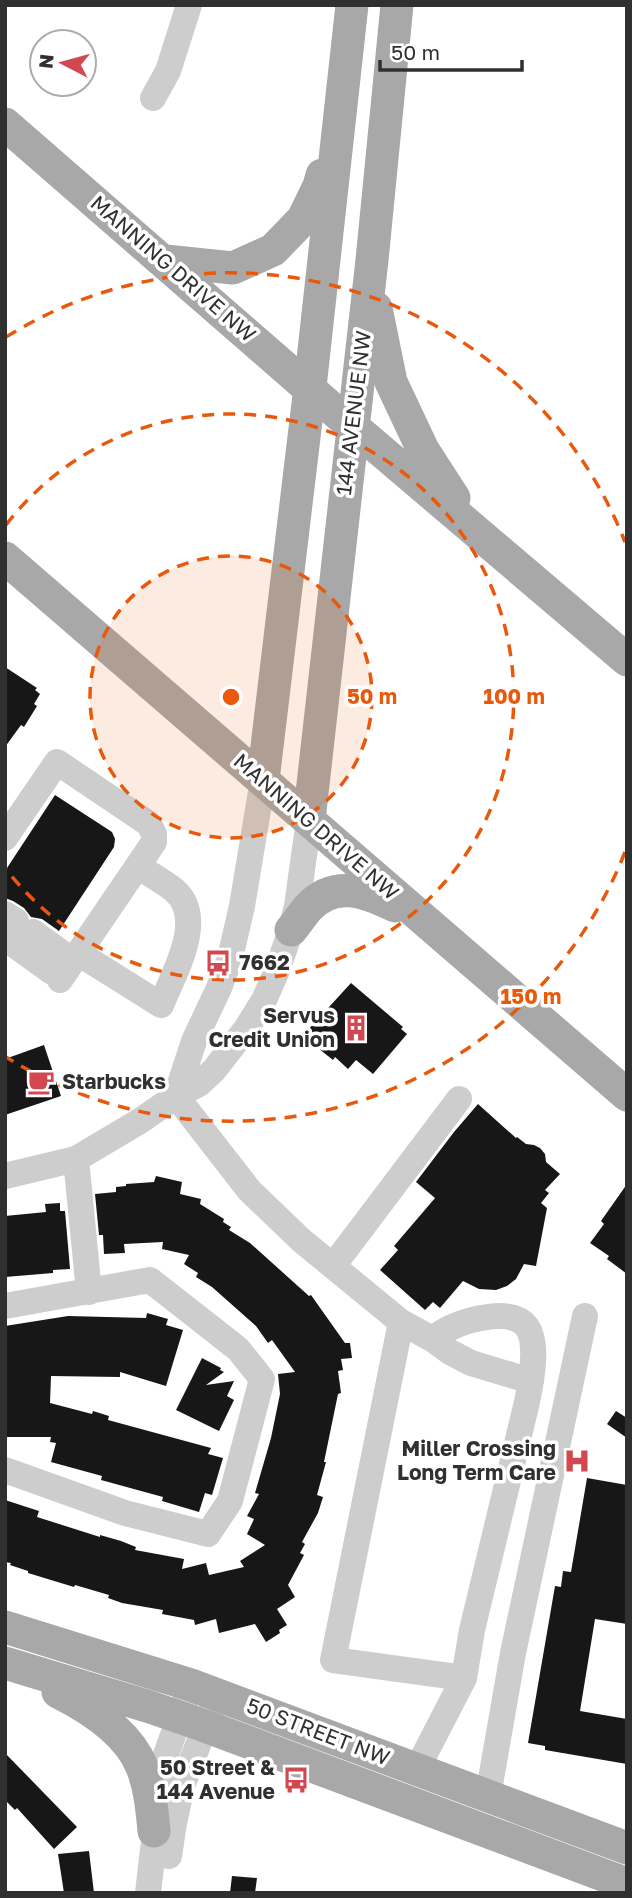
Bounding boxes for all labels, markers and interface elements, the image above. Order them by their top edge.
north arrow [28,28,98,98]
scale bar [380,28,522,72]
text: 50 m [391,39,440,65]
text: N [33,53,58,70]
street label: MANNING DRIVE NW [86,189,262,347]
street label: 144 AVENUE NW [330,329,376,497]
text: 50 m [347,683,397,709]
text: 100 m [483,683,545,709]
centre of rings [219,685,243,709]
street label: MANNING DRIVE NW [229,747,405,905]
bus stop icon: 7662 [203,948,233,978]
place label: 7662 [239,949,290,975]
text: 150 m [501,983,561,1009]
place label: Servus Credit Union [208,1002,335,1052]
building icon: Servus Credit Union [341,1013,371,1043]
cafe icon: Starbucks [26,1067,56,1097]
place label: Starbucks [62,1068,166,1094]
place label: Miller Crossing Long Term Care [397,1435,556,1485]
hospital icon: Miller Crossing Long Term Care [562,1446,592,1476]
street label: 50 STREET NW [243,1692,394,1770]
place label: 50 Street & 144 Avenue [157,1754,275,1804]
bus stop icon: 50 Street & 144 Avenue [281,1765,311,1795]

